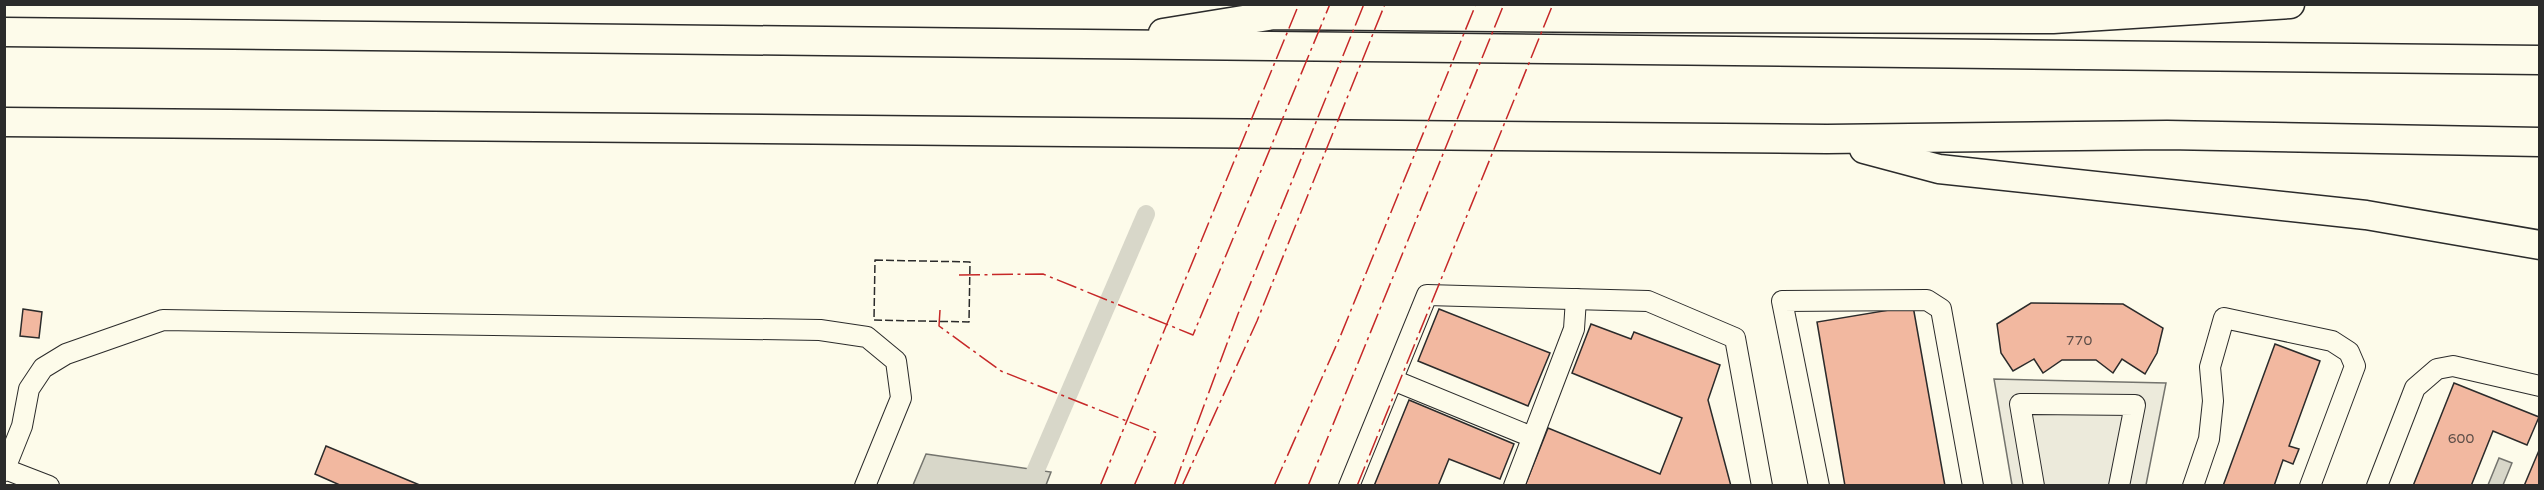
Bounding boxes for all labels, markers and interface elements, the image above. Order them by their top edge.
house number: 770 [2066,332,2092,349]
house number: 600 [2448,430,2474,447]

